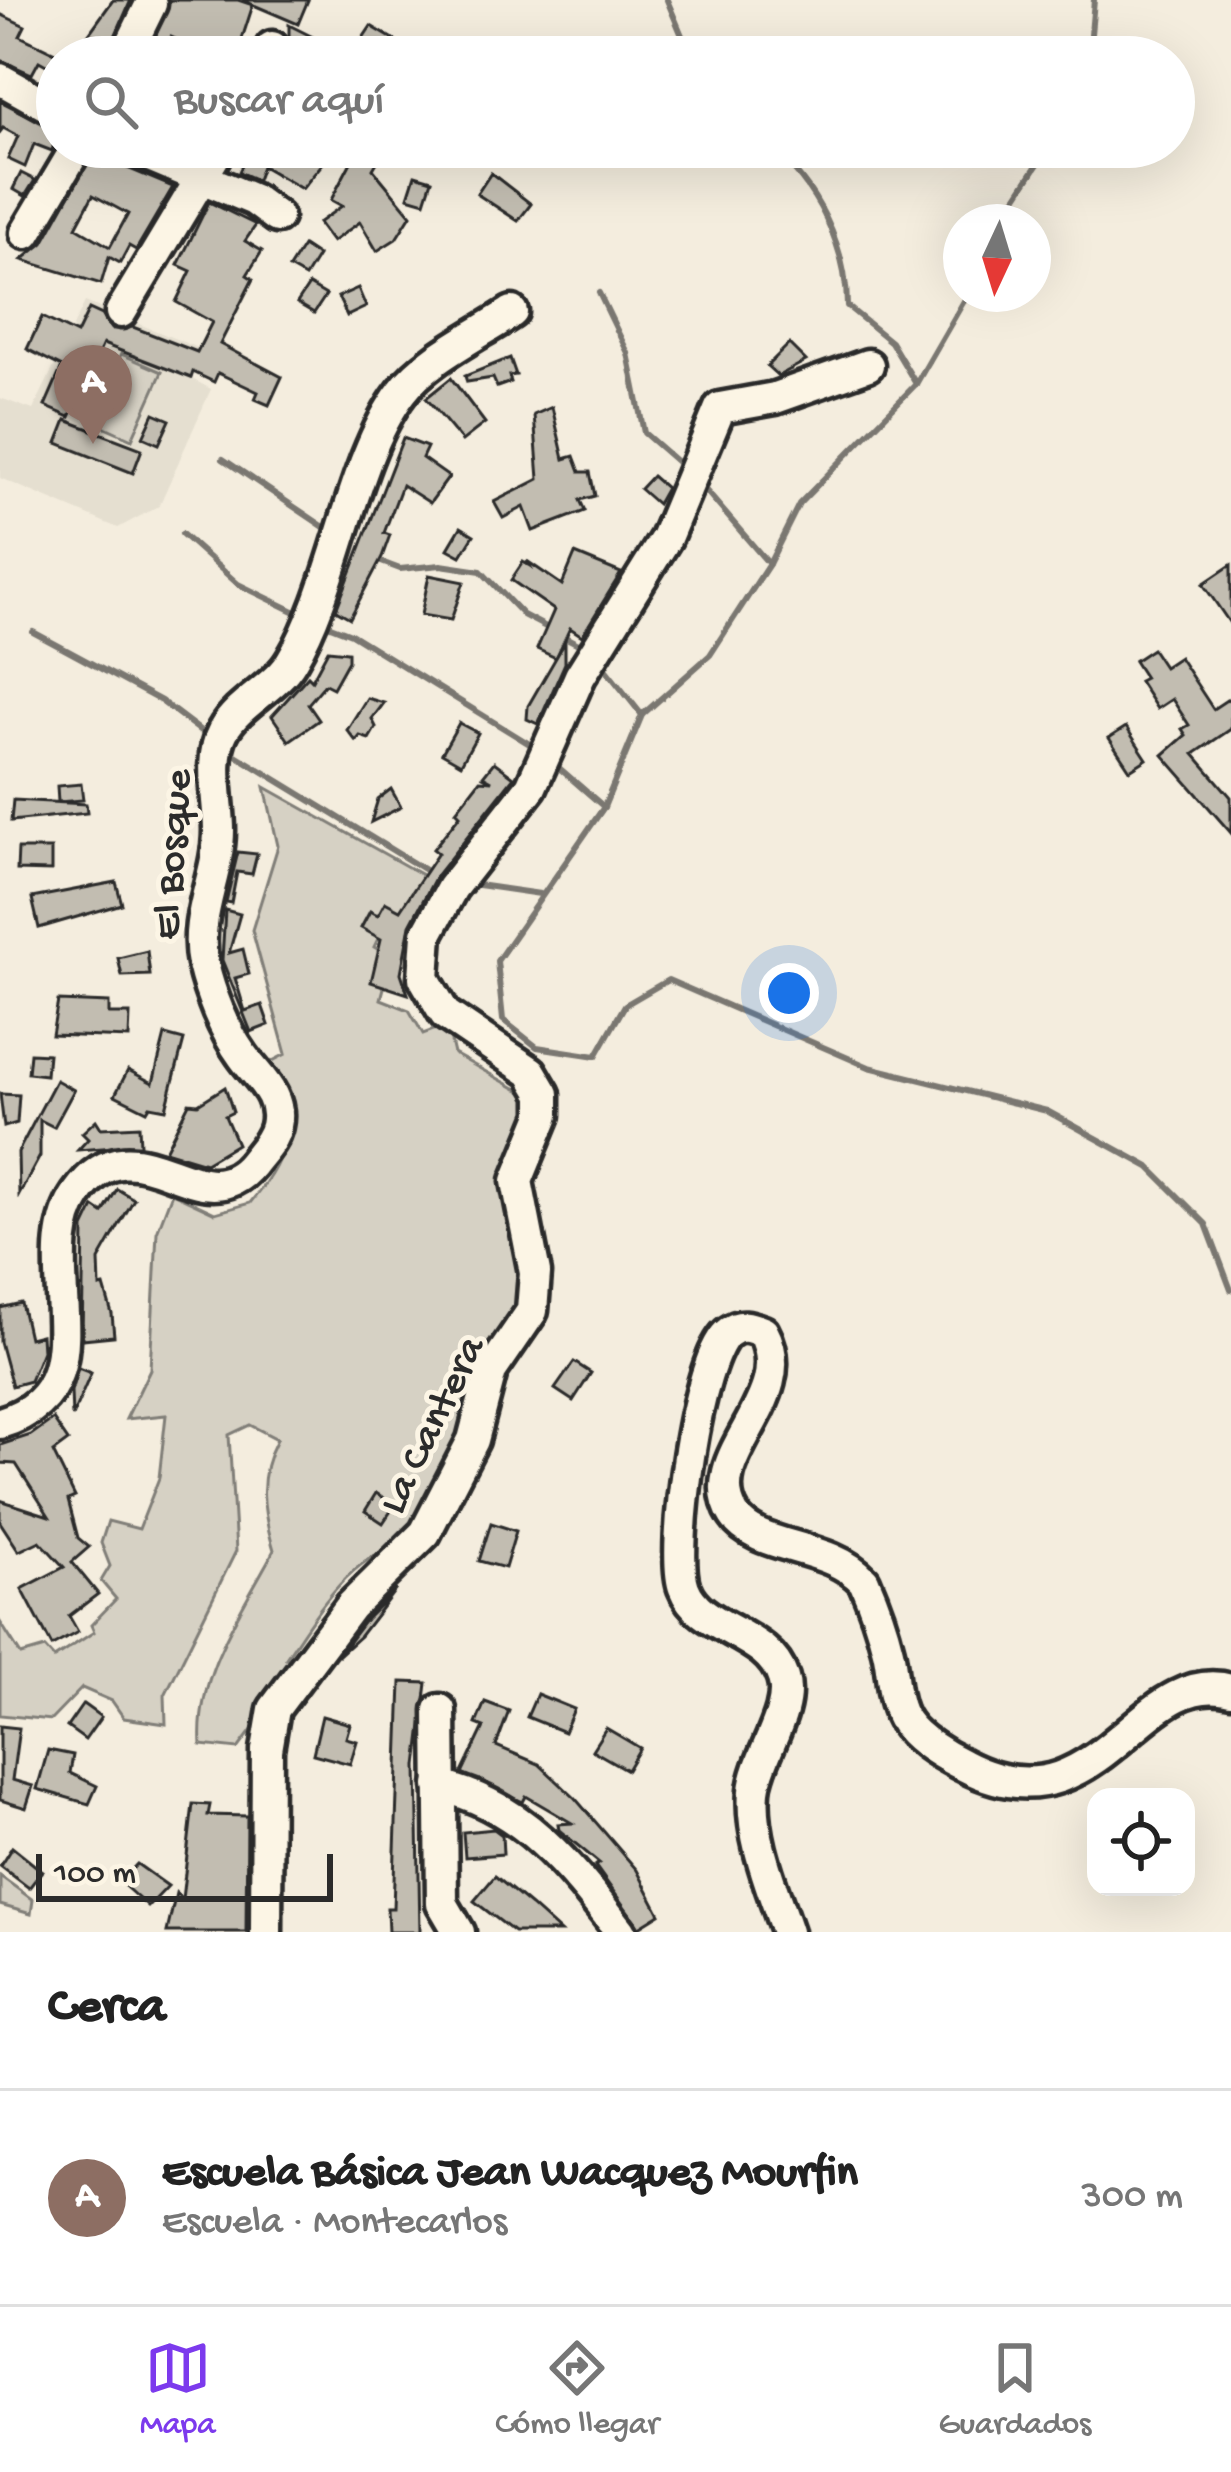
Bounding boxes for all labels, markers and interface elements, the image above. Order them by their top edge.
search box [36,36,1195,168]
icon: search [78,69,144,135]
text: Buscar aquí [174,76,384,129]
north arrow [943,204,1051,312]
pin: A [54,345,132,444]
street label: El Bosque [145,766,206,941]
your location [759,963,819,1023]
street label: La Cantera [371,1328,500,1523]
map controls [1087,1788,1195,1896]
button: locate [1087,1788,1195,1896]
scale bar [36,1848,333,1901]
text: 100 m [54,1856,136,1894]
text: Cerca [48,1980,166,2040]
text: Escuela Básica Jean Wacquez Mourfin [162,2148,858,2201]
text: A [75,2175,99,2221]
text: 300 m [1082,2175,1183,2221]
text: Escuela · Montecarlos [162,2201,507,2247]
tab: Mapa [140,2335,216,2445]
tab: Cómo llegar [495,2335,659,2445]
tab: Guardados [939,2335,1091,2445]

